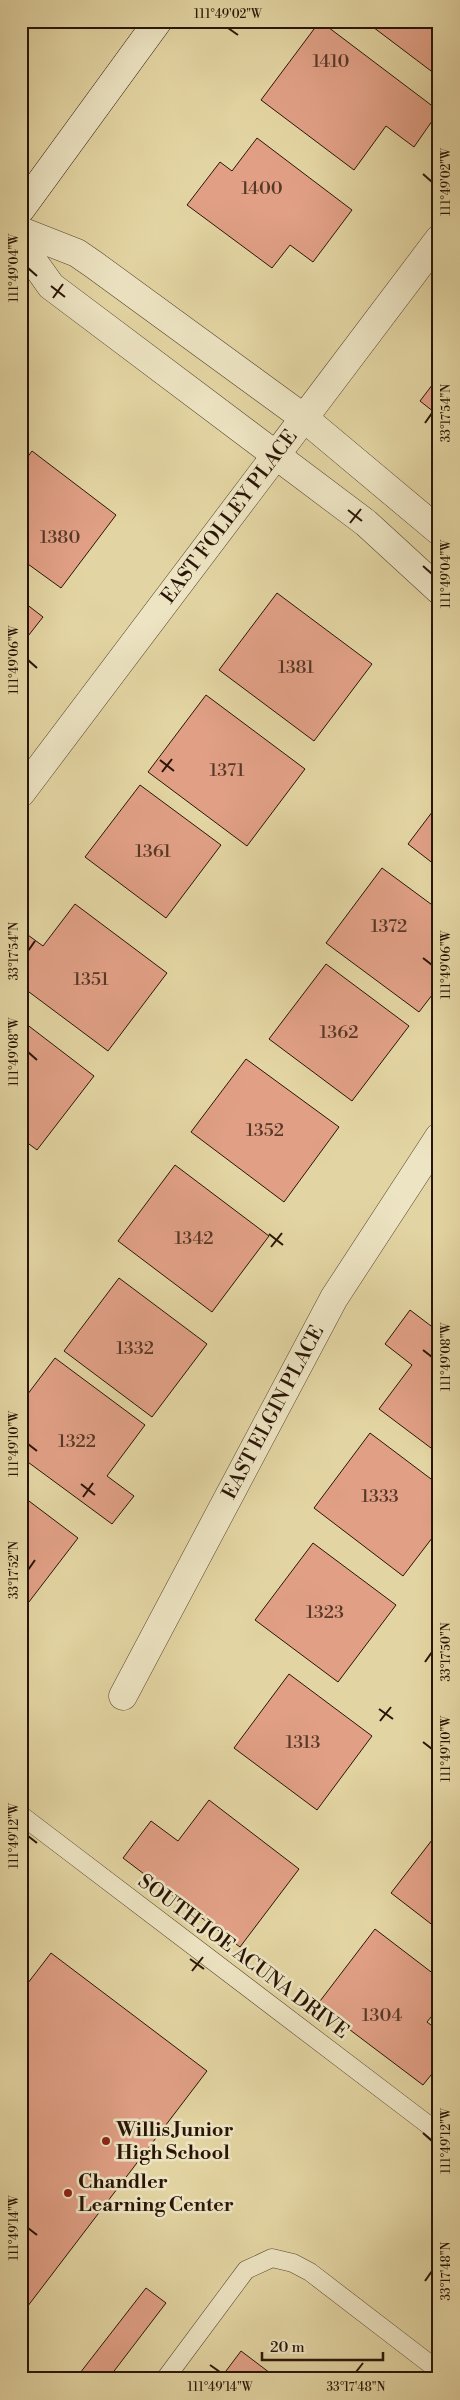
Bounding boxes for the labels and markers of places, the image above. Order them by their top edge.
place label: Willis Junior High School [115,2118,234,2166]
marker: Willis Junior High School [100,2135,112,2147]
place label: Chandler Learning Center [78,2170,234,2218]
marker: Chandler Learning Center [62,2187,74,2199]

